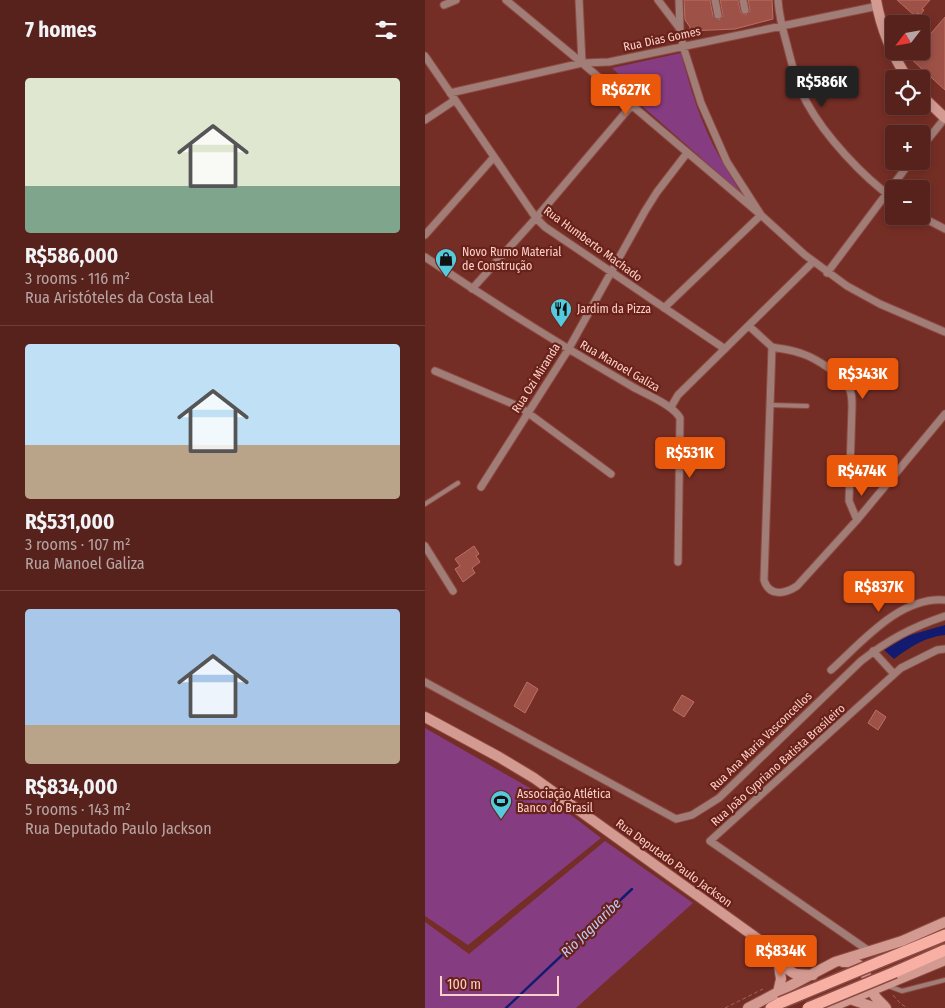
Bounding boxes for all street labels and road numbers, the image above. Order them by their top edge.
street label: Rua Dias Gomes [622,24,702,54]
street label: Rua Humberto Machado [541,204,645,284]
street label: Rua Manoel Galiza [578,337,662,395]
street label: Rua Ozi Miranda [509,341,563,415]
street label: Rua Ana Maria Vasconcellos [707,689,815,793]
street label: Rua João Cypriano Batista Brasileiro [708,701,848,829]
street label: Rua Deputado Paulo Jackson [613,816,735,910]

